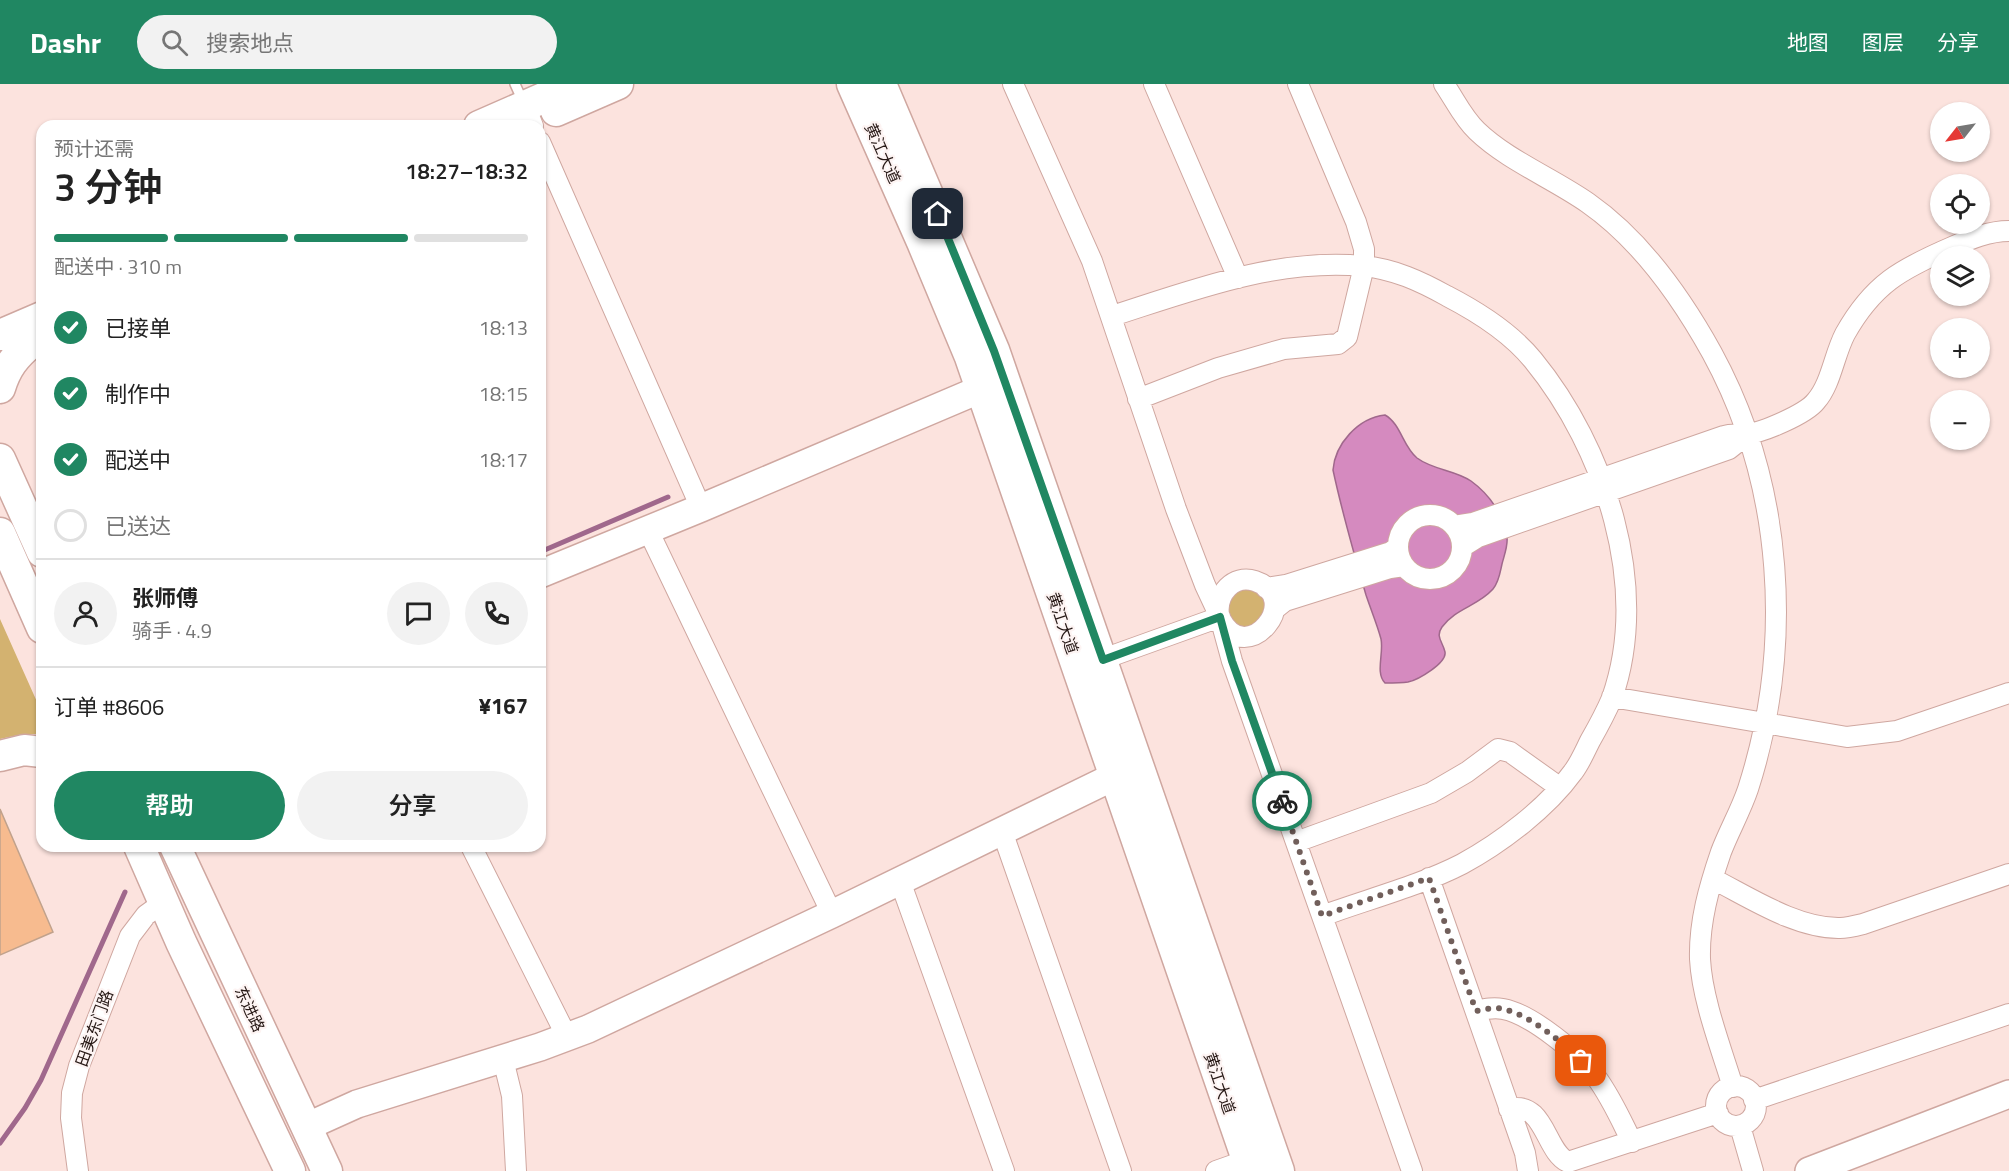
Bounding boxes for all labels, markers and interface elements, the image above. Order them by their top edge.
search box [137,15,557,69]
text: Dashr [30,21,101,64]
icon: search [158,26,191,59]
text: 搜索地点 [206,26,294,60]
text: 地图 [1787,26,1829,58]
text: 图层 [1862,26,1904,58]
text: 分享 [1937,26,1979,58]
north arrow [1930,102,1990,162]
map controls [1930,102,1990,450]
street label: 黄江大道 [859,119,907,187]
text: 预计还需 [54,133,134,164]
text: 18:27–18:32 [405,154,528,188]
text: 3 分钟 [54,157,162,216]
button: locate [1930,174,1990,234]
pin [912,188,963,239]
icon: home [921,197,954,230]
button: layers [1930,246,1990,306]
text: 配送中 · 310 m [54,251,182,282]
icon: check [54,311,87,344]
text: 已接单 [105,311,171,345]
text: 18:13 [479,312,528,343]
button: + [1930,318,1990,378]
icon: check [54,377,87,410]
text: 制作中 [105,377,171,411]
text: 18:15 [479,378,528,409]
button: − [1930,390,1990,450]
icon: check [54,443,87,476]
text: 配送中 [105,443,171,477]
text: 18:17 [479,444,528,475]
text: 已送达 [105,509,171,543]
text: 张师傅 [132,581,198,615]
button: person [54,582,117,645]
button: chat [387,582,450,645]
button: phone [465,582,528,645]
street label: 黄江大道 [1041,589,1085,657]
text: 骑手 · 4.9 [132,615,212,646]
text: ¥167 [479,689,528,723]
text: 订单 #8606 [54,690,164,724]
button: 帮助 [54,771,285,840]
button: 分享 [297,771,528,840]
courier [1252,771,1312,831]
icon: bike [1266,785,1299,818]
street label: 东进路 [229,982,271,1036]
street label: 田美东门路 [69,986,119,1070]
pin [1555,1035,1606,1086]
icon: bag [1564,1044,1597,1077]
street label: 黄江大道 [1198,1049,1242,1117]

